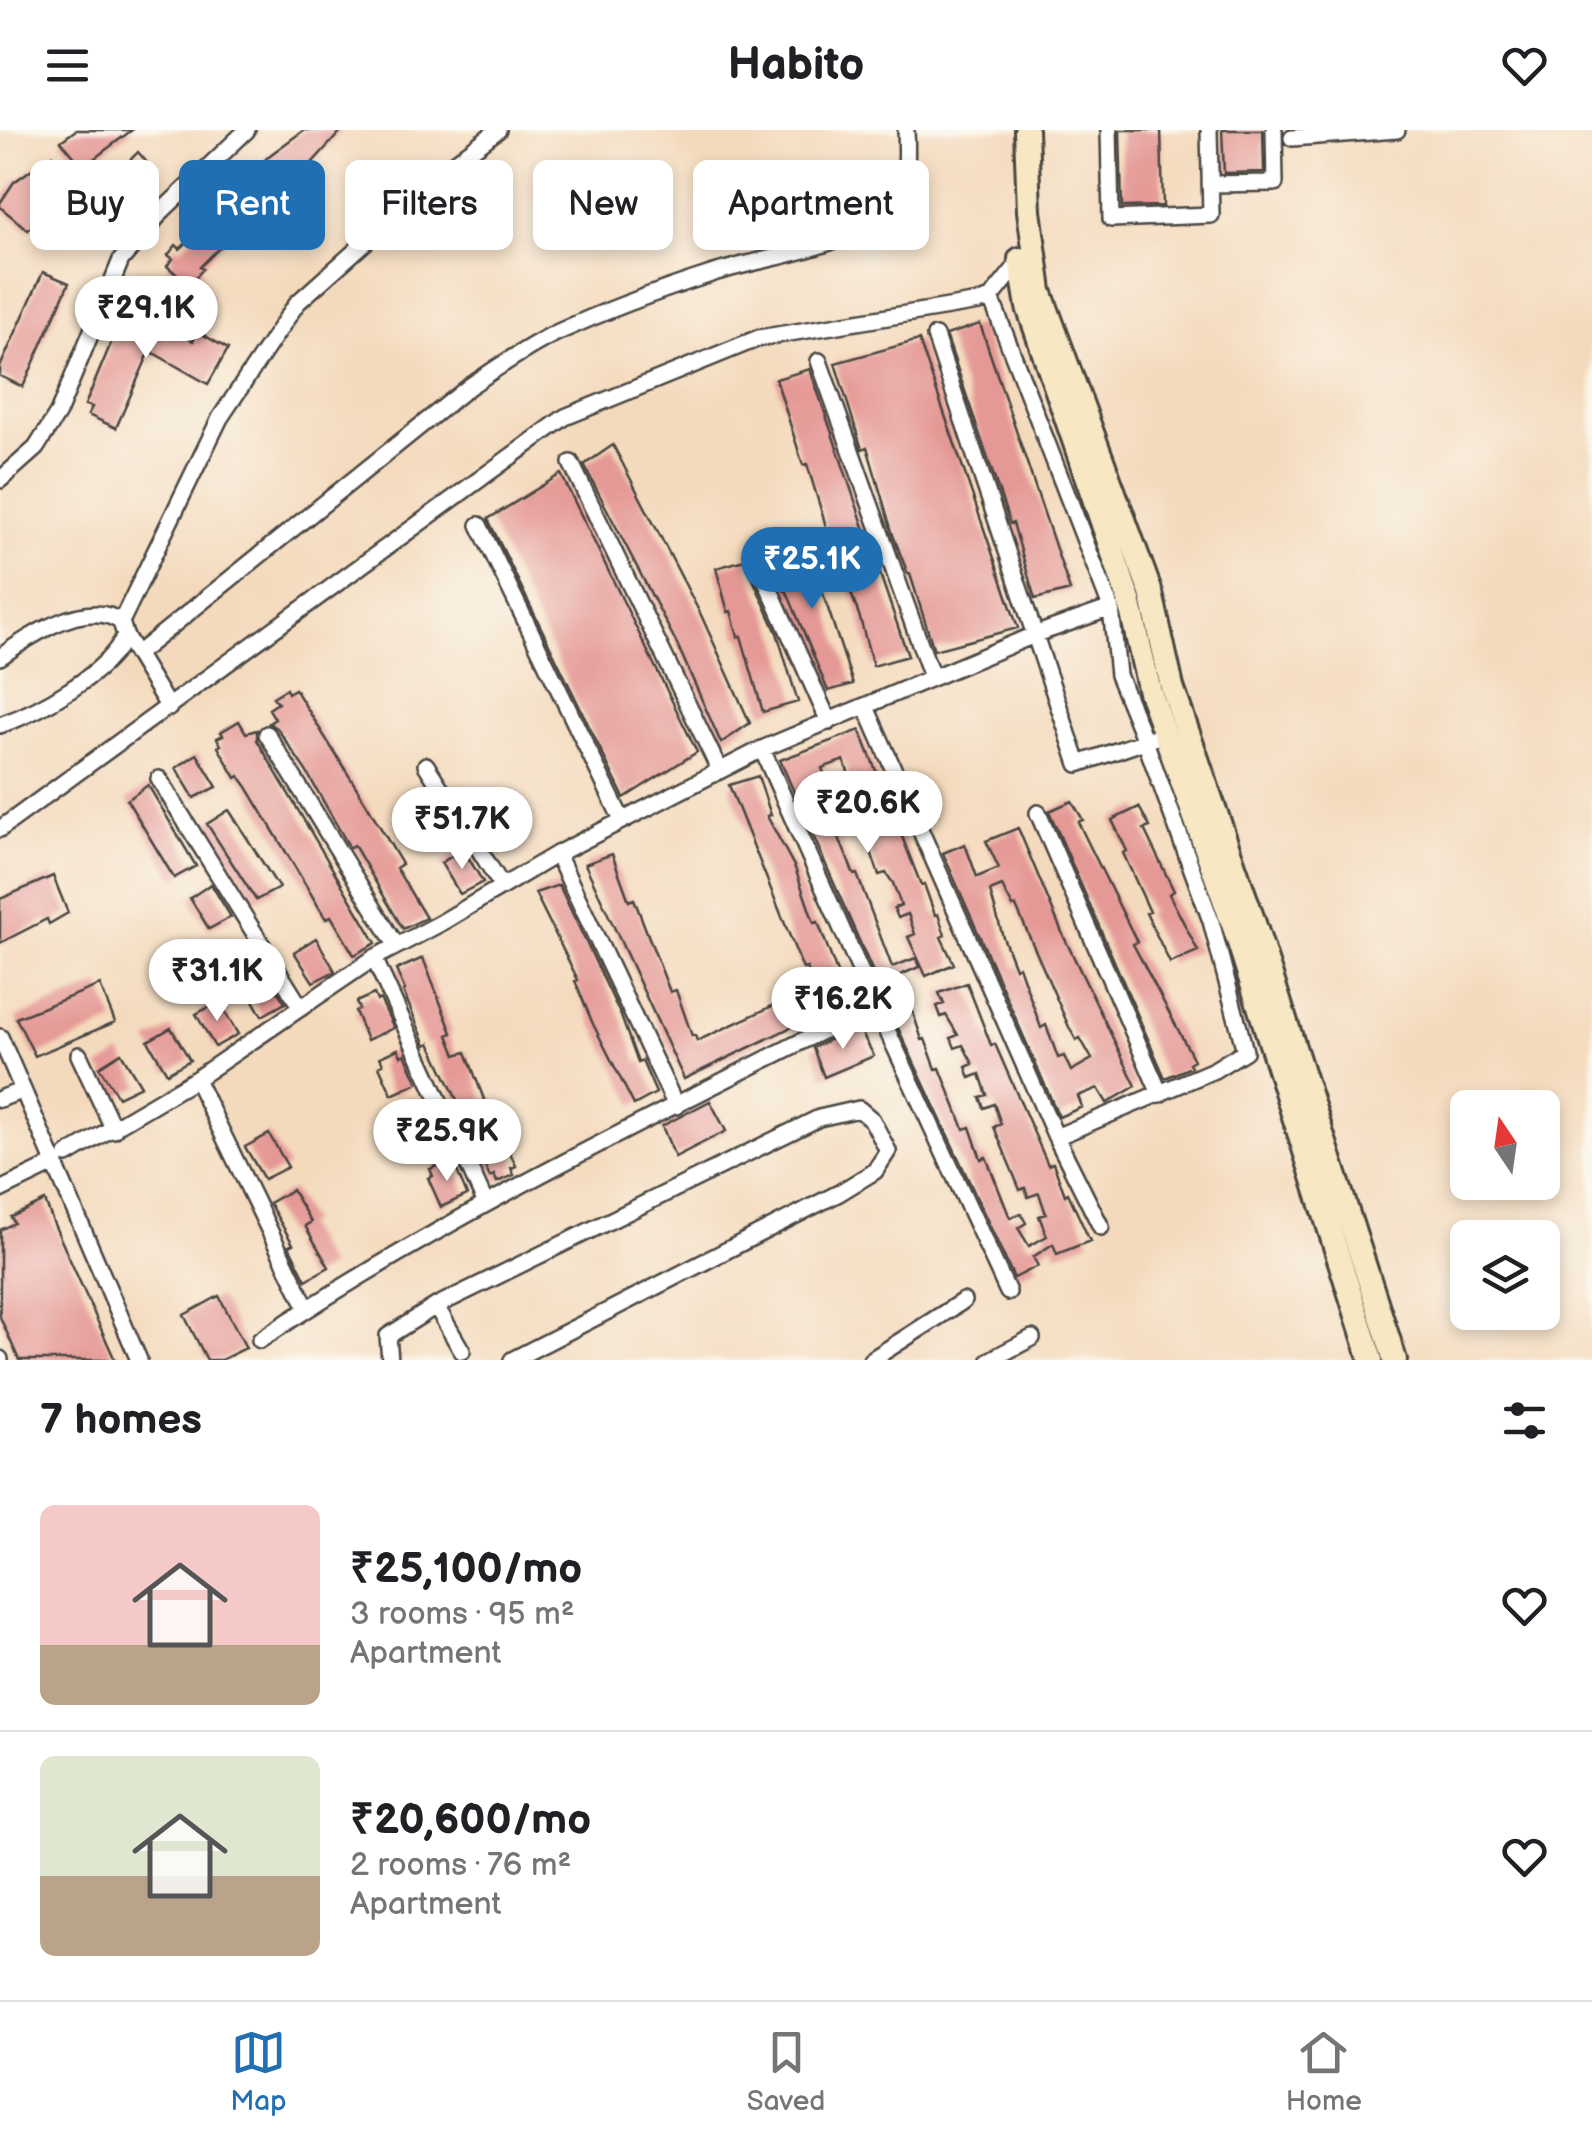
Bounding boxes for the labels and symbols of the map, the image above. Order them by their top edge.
pin: ₹29.1K [65,276,227,361]
pin: ₹25.1K [731,527,893,612]
pin: ₹20.6K [787,771,949,856]
pin: ₹51.7K [381,787,543,872]
pin: ₹31.1K [136,939,298,1024]
pin: ₹16.2K [762,967,924,1052]
north arrow [1450,1090,1560,1200]
pin: ₹25.9K [366,1099,528,1184]

